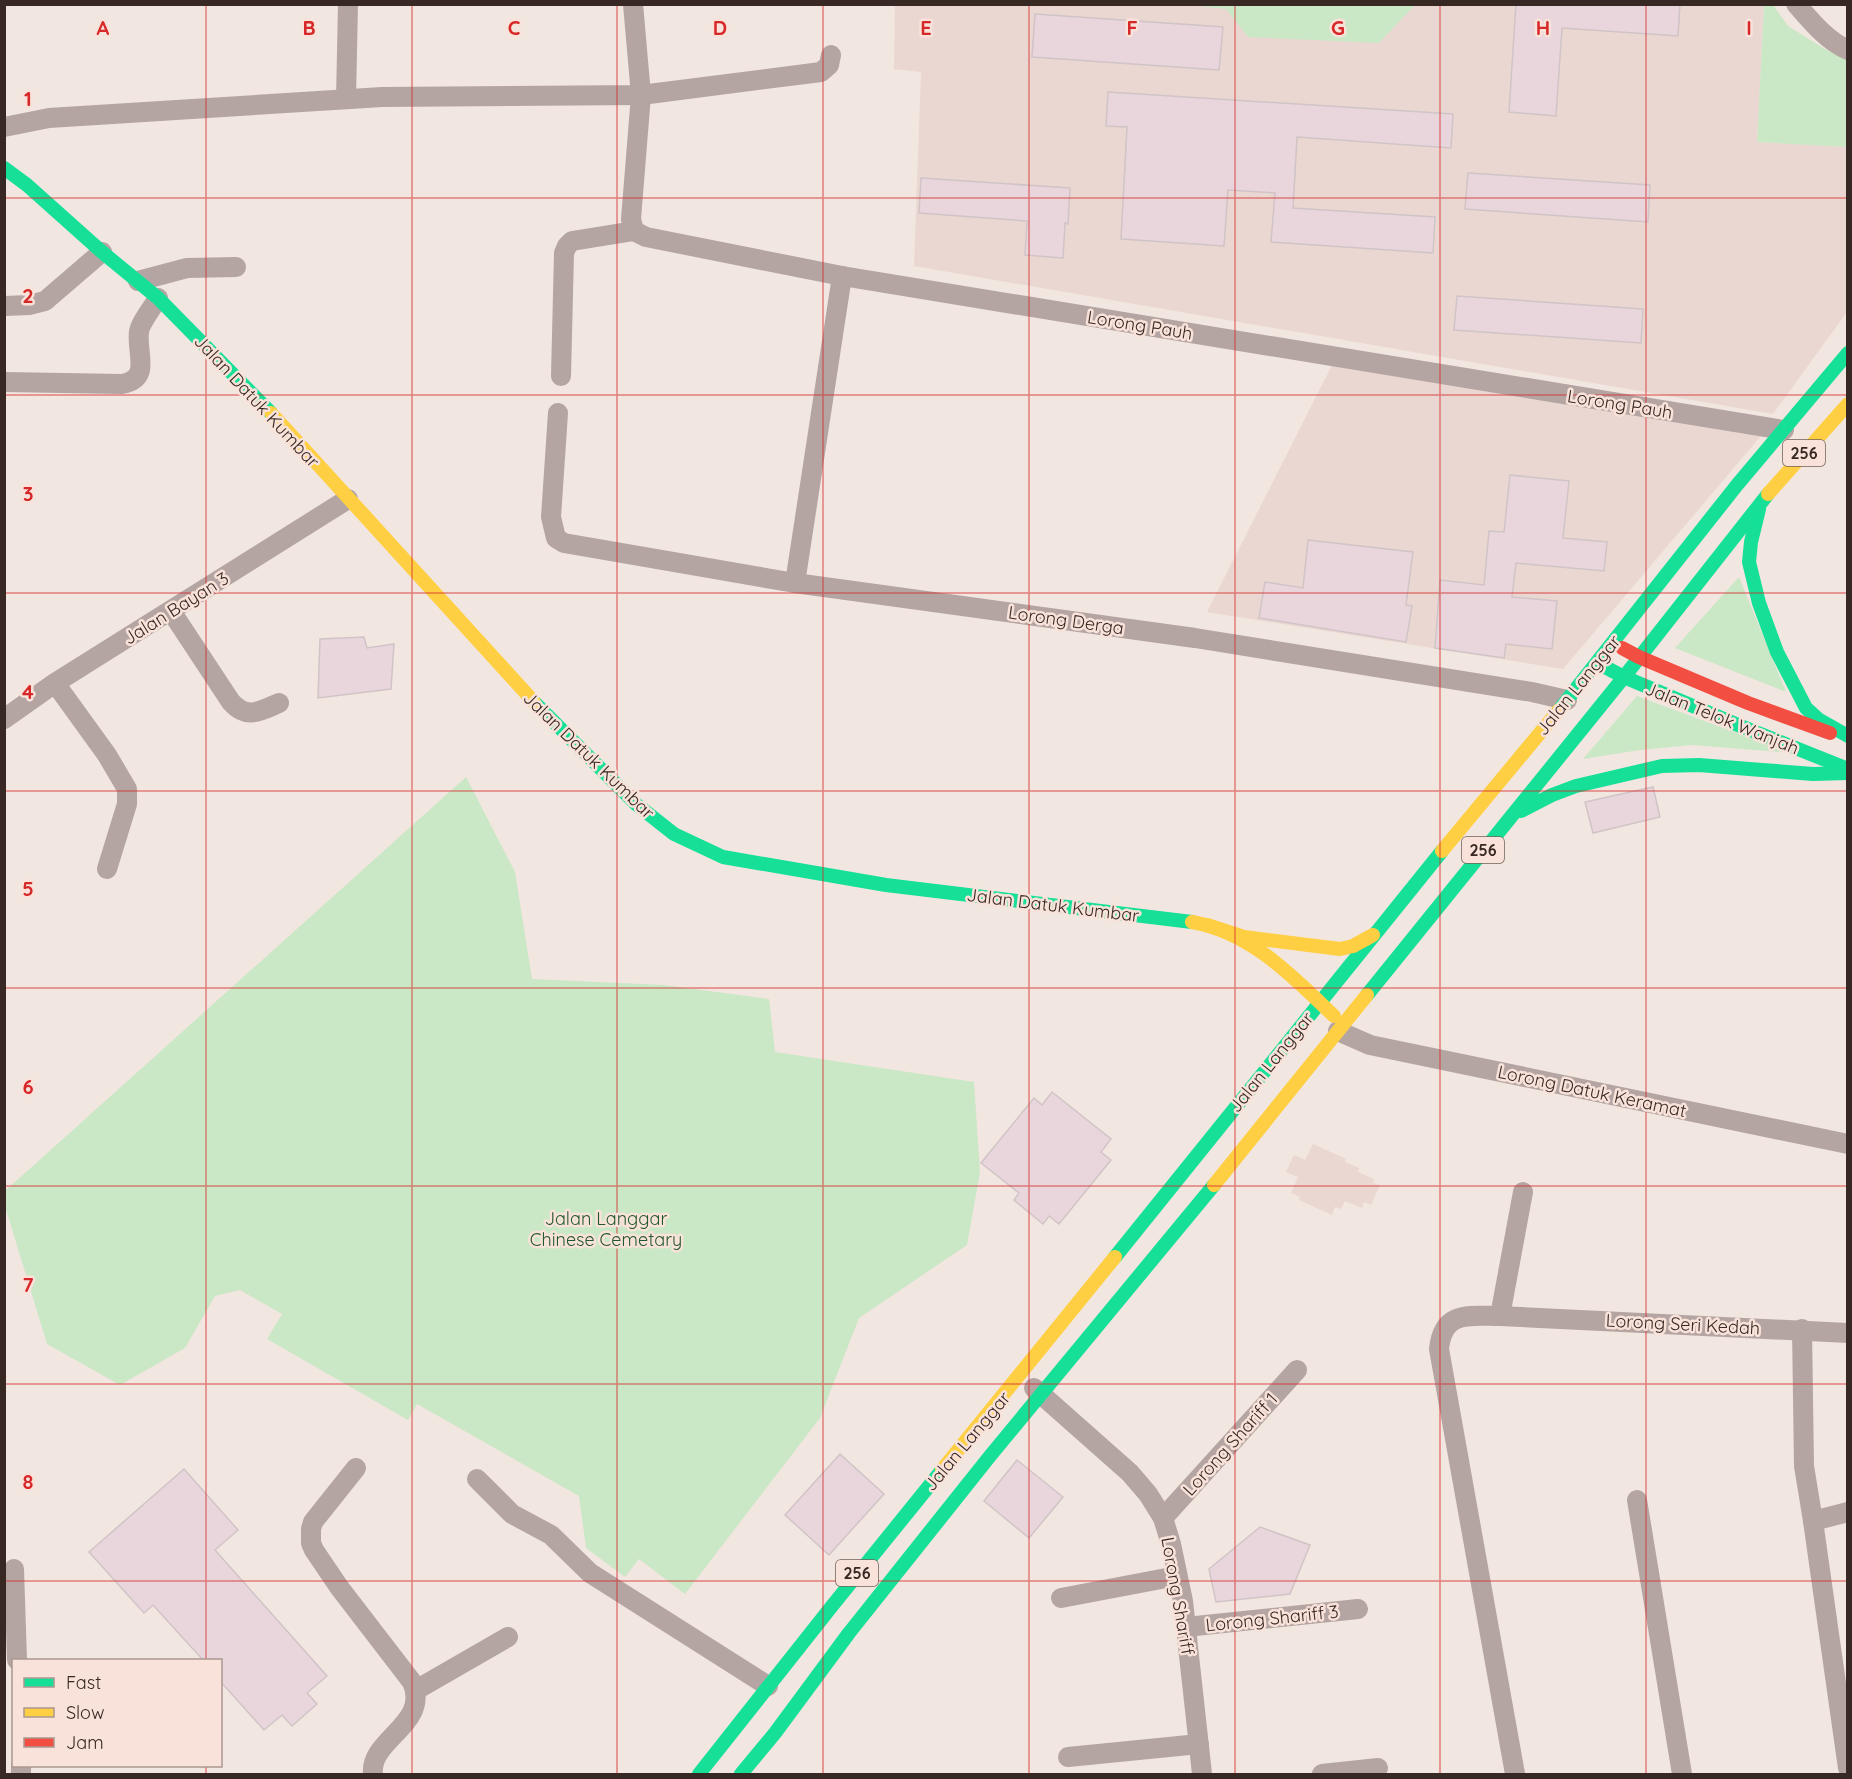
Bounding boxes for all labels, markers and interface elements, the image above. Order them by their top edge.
text: A [97,15,110,40]
text: B [302,15,316,40]
text: C [508,15,521,40]
text: D [713,15,727,40]
text: E [920,15,932,40]
text: F [1126,15,1138,40]
text: G [1331,15,1345,40]
text: H [1536,15,1550,40]
text: I [1746,15,1752,40]
text: 1 [24,86,32,111]
text: 2 [22,283,34,308]
street label: Lorong Pauh [1086,305,1194,345]
street label: Jalan Datuk Kumbar [189,330,325,472]
street label: Lorong Pauh [1566,384,1674,424]
road number: 256 [1783,440,1825,466]
text: 3 [23,481,33,506]
street label: Jalan Bayan 3 [119,566,233,650]
street label: Lorong Derga [1007,601,1125,639]
street label: Jalan Langgar [1530,630,1626,740]
street label: Jalan Telok Wanjah [1641,677,1803,759]
text: 4 [22,679,34,704]
street label: Jalan Datuk Kumbar [519,686,659,824]
road number: 256 [1462,837,1504,863]
text: 5 [22,876,34,901]
street label: Jalan Datuk Kumbar [965,883,1141,927]
street label: Jalan Langgar [1223,1007,1319,1117]
street label: Lorong Datuk Keramat [1496,1060,1688,1122]
text: 6 [22,1074,34,1099]
park label: Jalan Langgar Chinese Cemetary [530,1207,682,1251]
text: 7 [23,1272,34,1297]
street label: Lorong Seri Kedah [1605,1308,1761,1340]
street label: Jalan Langgar [919,1387,1015,1495]
street label: Lorong Shariff 1 [1178,1388,1282,1500]
text: 8 [23,1469,34,1494]
street label: Lorong Shariff [1156,1535,1200,1657]
road number: 256 [836,1560,878,1586]
street label: Lorong Shariff 3 [1204,1600,1340,1636]
legend [12,1659,222,1767]
text: Fast [66,1671,101,1694]
text: Slow [66,1701,104,1724]
text: Jam [66,1731,104,1754]

